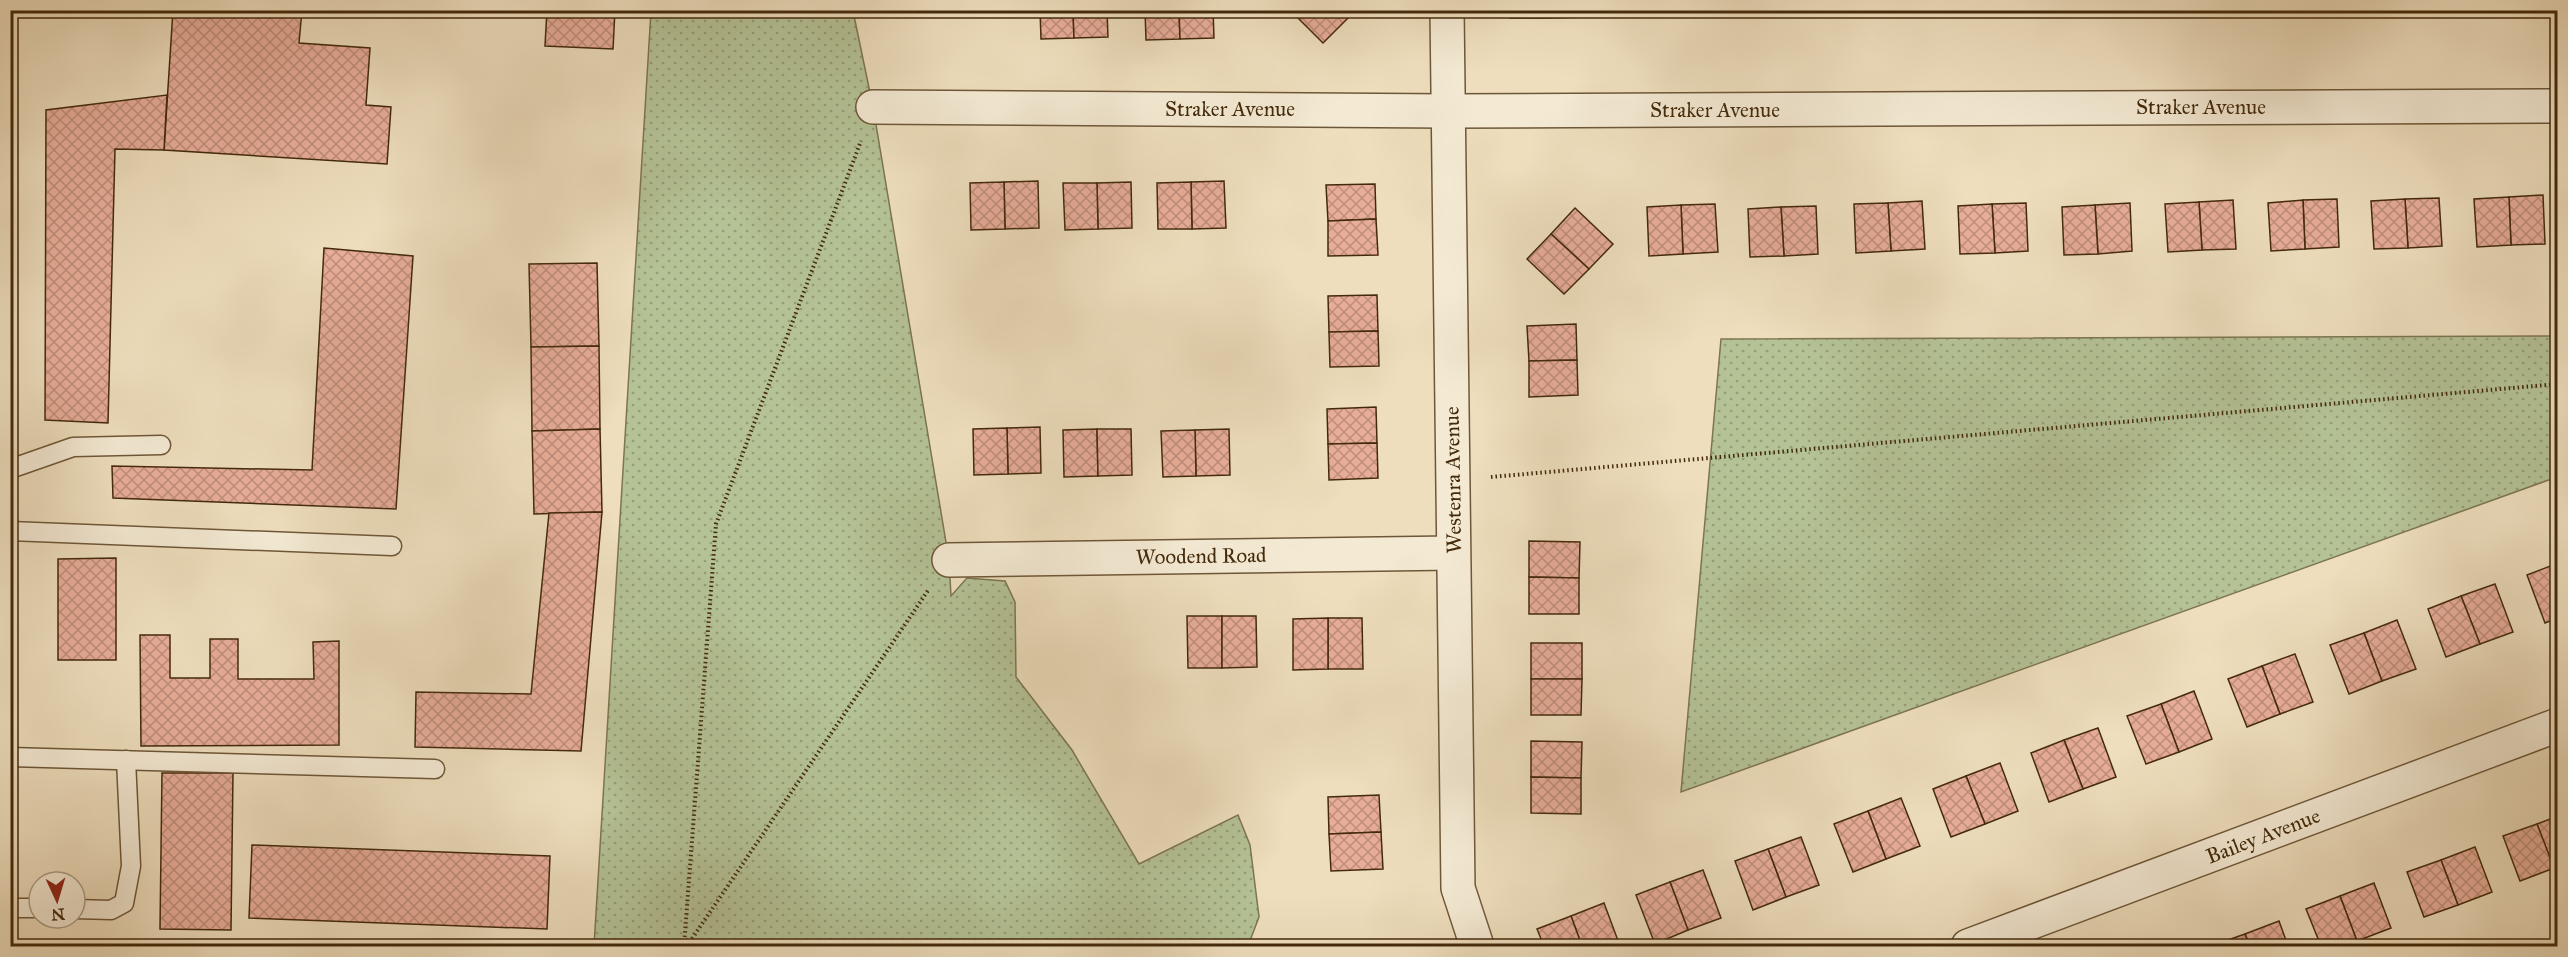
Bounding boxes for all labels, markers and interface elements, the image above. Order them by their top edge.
street label: Straker Avenue [2136,94,2266,120]
street label: Straker Avenue [1165,96,1295,122]
street label: Straker Avenue [1650,97,1780,123]
street label: Westenra Avenue [1439,406,1467,554]
street label: Woodend Road [1135,542,1267,570]
street label: Bailey Avenue [2202,802,2324,870]
north arrow [27,870,87,930]
text: N [50,905,65,924]

